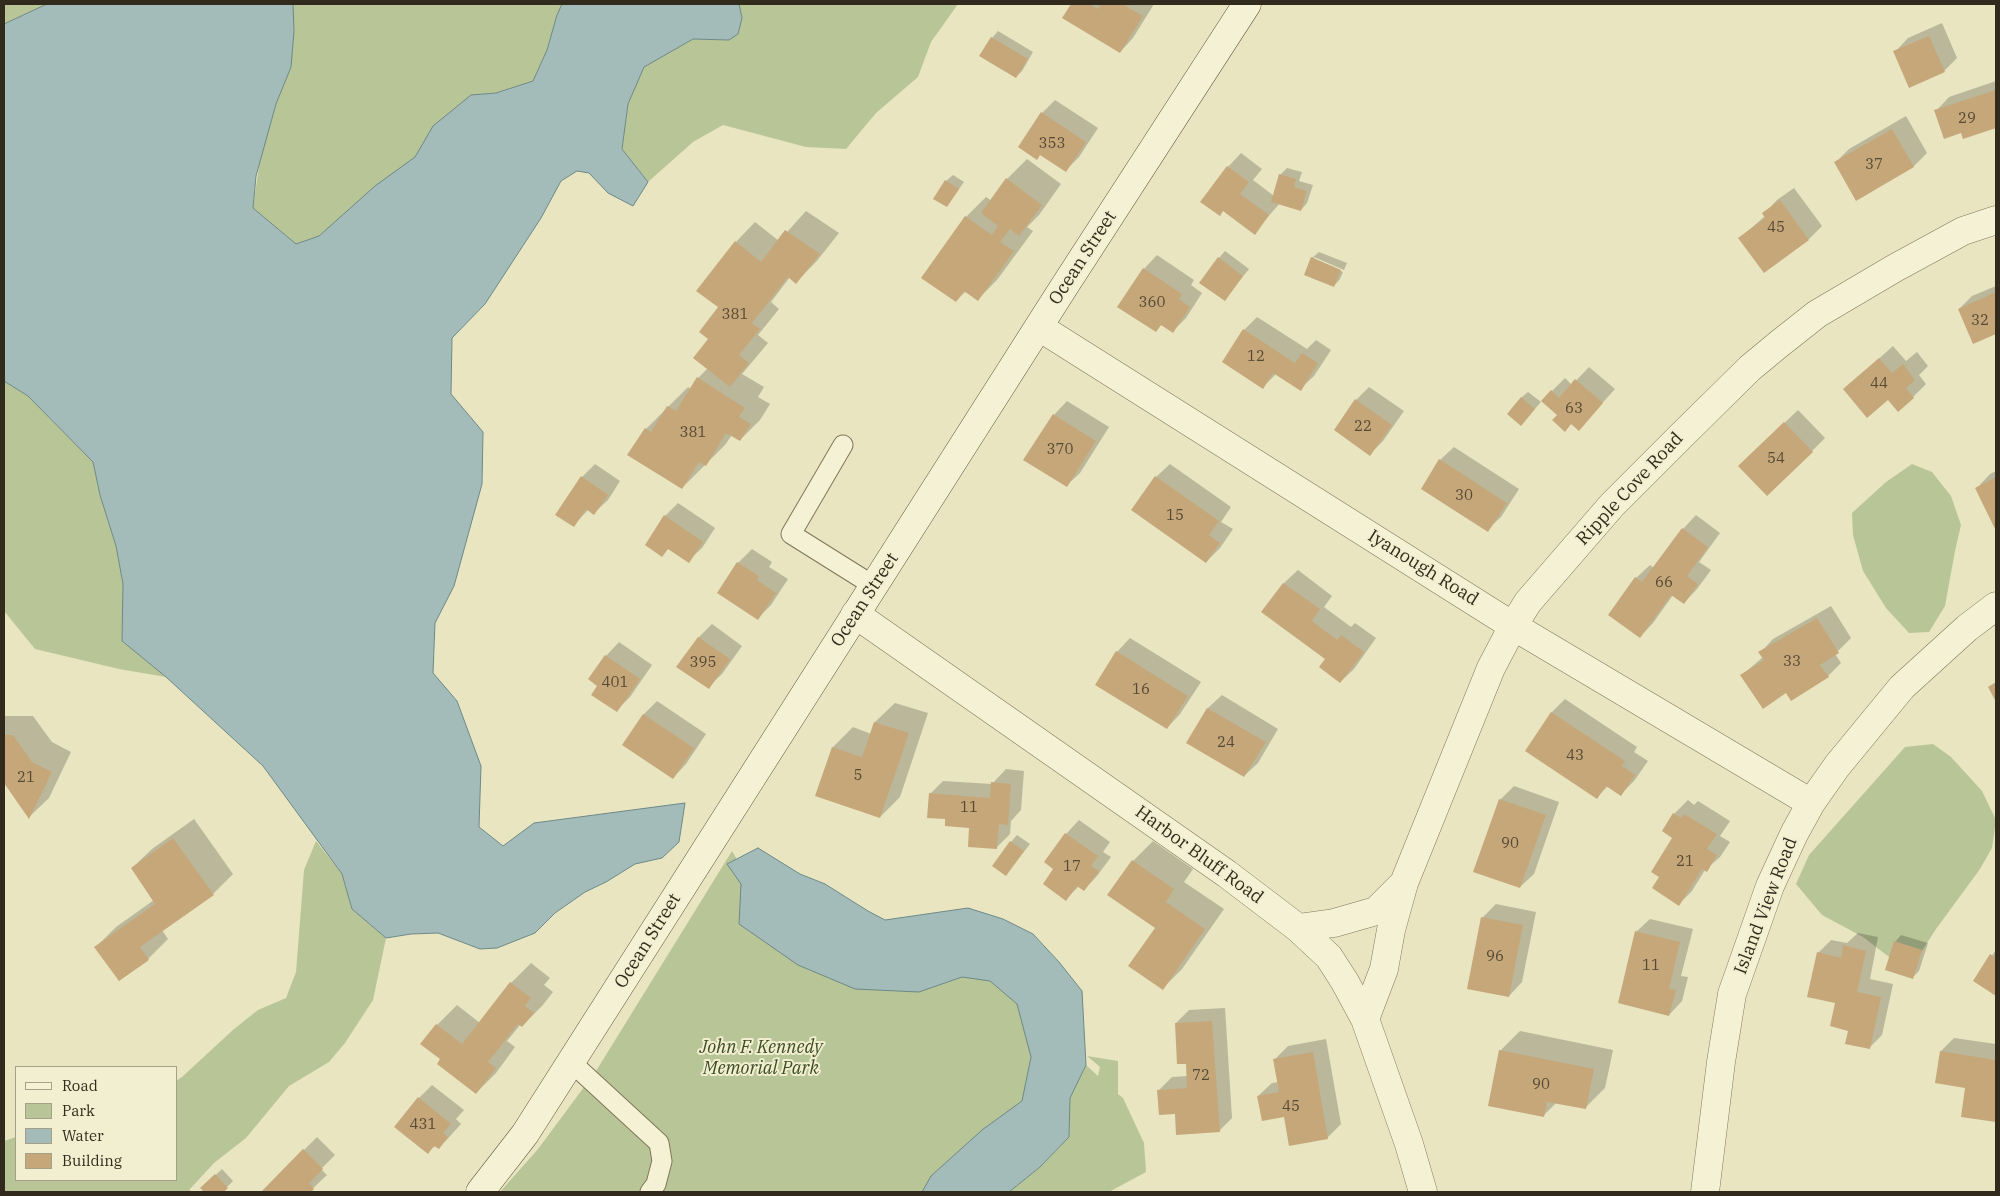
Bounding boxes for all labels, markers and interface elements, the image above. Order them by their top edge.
house number: 29 [1958,110,1976,128]
house number: 353 [1039,135,1065,153]
house number: 37 [1865,156,1883,174]
street label: Ocean Street [1045,207,1121,309]
house number: 45 [1767,219,1785,237]
house number: 360 [1139,294,1165,312]
house number: 381 [722,306,748,324]
house number: 32 [1971,312,1989,330]
house number: 12 [1247,348,1265,366]
house number: 44 [1870,375,1888,393]
house number: 63 [1565,400,1583,418]
house number: 22 [1354,418,1372,436]
house number: 381 [680,424,706,442]
street label: Ripple Cove Road [1572,428,1688,550]
house number: 370 [1047,441,1073,459]
house number: 54 [1767,450,1785,468]
house number: 30 [1455,487,1473,505]
house number: 15 [1166,507,1184,525]
street label: Iyanough Road [1364,525,1482,611]
street label: Ocean Street [827,549,903,651]
house number: 66 [1655,574,1673,592]
house number: 33 [1783,653,1801,671]
house number: 395 [690,654,716,672]
house number: 401 [602,674,628,692]
house number: 16 [1132,681,1150,699]
house number: 24 [1217,734,1235,752]
house number: 43 [1566,747,1584,765]
house number: 5 [854,767,862,785]
house number: 21 [17,769,35,787]
house number: 11 [960,799,978,817]
street label: Harbor Bluff Road [1131,801,1267,909]
house number: 90 [1501,835,1519,853]
street label: Island View Road [1730,835,1802,977]
house number: 21 [1676,853,1694,871]
house number: 17 [1063,858,1081,876]
street label: Ocean Street [610,890,686,992]
house number: 96 [1486,948,1504,966]
house number: 11 [1642,957,1660,975]
park label: John F. Kennedy Memorial Park [699,1037,823,1080]
legend [15,1066,178,1181]
house number: 72 [1192,1067,1210,1085]
text: Road [62,1076,98,1095]
house number: 90 [1532,1076,1550,1094]
house number: 45 [1282,1098,1300,1116]
text: Park [62,1101,95,1120]
house number: 431 [410,1116,436,1134]
text: Water [62,1126,104,1145]
text: Building [62,1151,122,1170]

